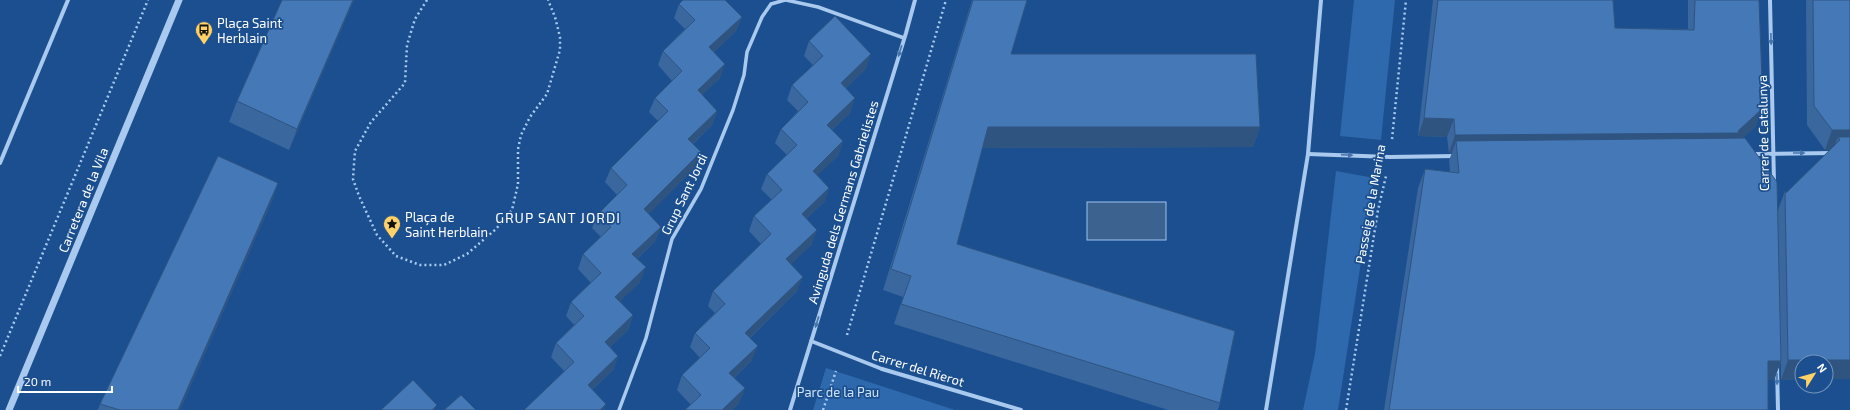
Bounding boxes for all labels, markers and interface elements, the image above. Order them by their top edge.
place label: Plaça Saint Herblain [217,15,282,46]
bus stop icon: Plaça Saint Herblain [194,20,214,45]
one-way arrow [1768,33,1774,46]
one-way arrow [897,45,903,57]
street label: Carrer de Catalunya [1754,75,1772,191]
street label: Avinguda dels Germans Gabrielistes [804,98,882,306]
street label: Passeig de la Marina [1352,143,1388,265]
street label: Carretera de la Vila [55,145,111,255]
one-way arrow [1793,150,1806,156]
street label: Grup Sant Jordi [657,151,711,237]
one-way arrow [1341,152,1353,159]
place label: Plaça de Saint Herblain [405,209,488,240]
district label: GRUP SANT JORDI [495,209,621,226]
place icon: Plaça de Saint Herblain [382,214,402,239]
one-way arrow [814,317,820,329]
street label: Carrer del Rierot [870,346,966,390]
north arrow [1794,354,1834,394]
text: N [1815,361,1830,375]
scale bar [18,368,112,394]
one-way arrow [1774,373,1780,386]
text: 20 m [24,374,51,388]
park label: Parc de la Pau [797,384,879,400]

